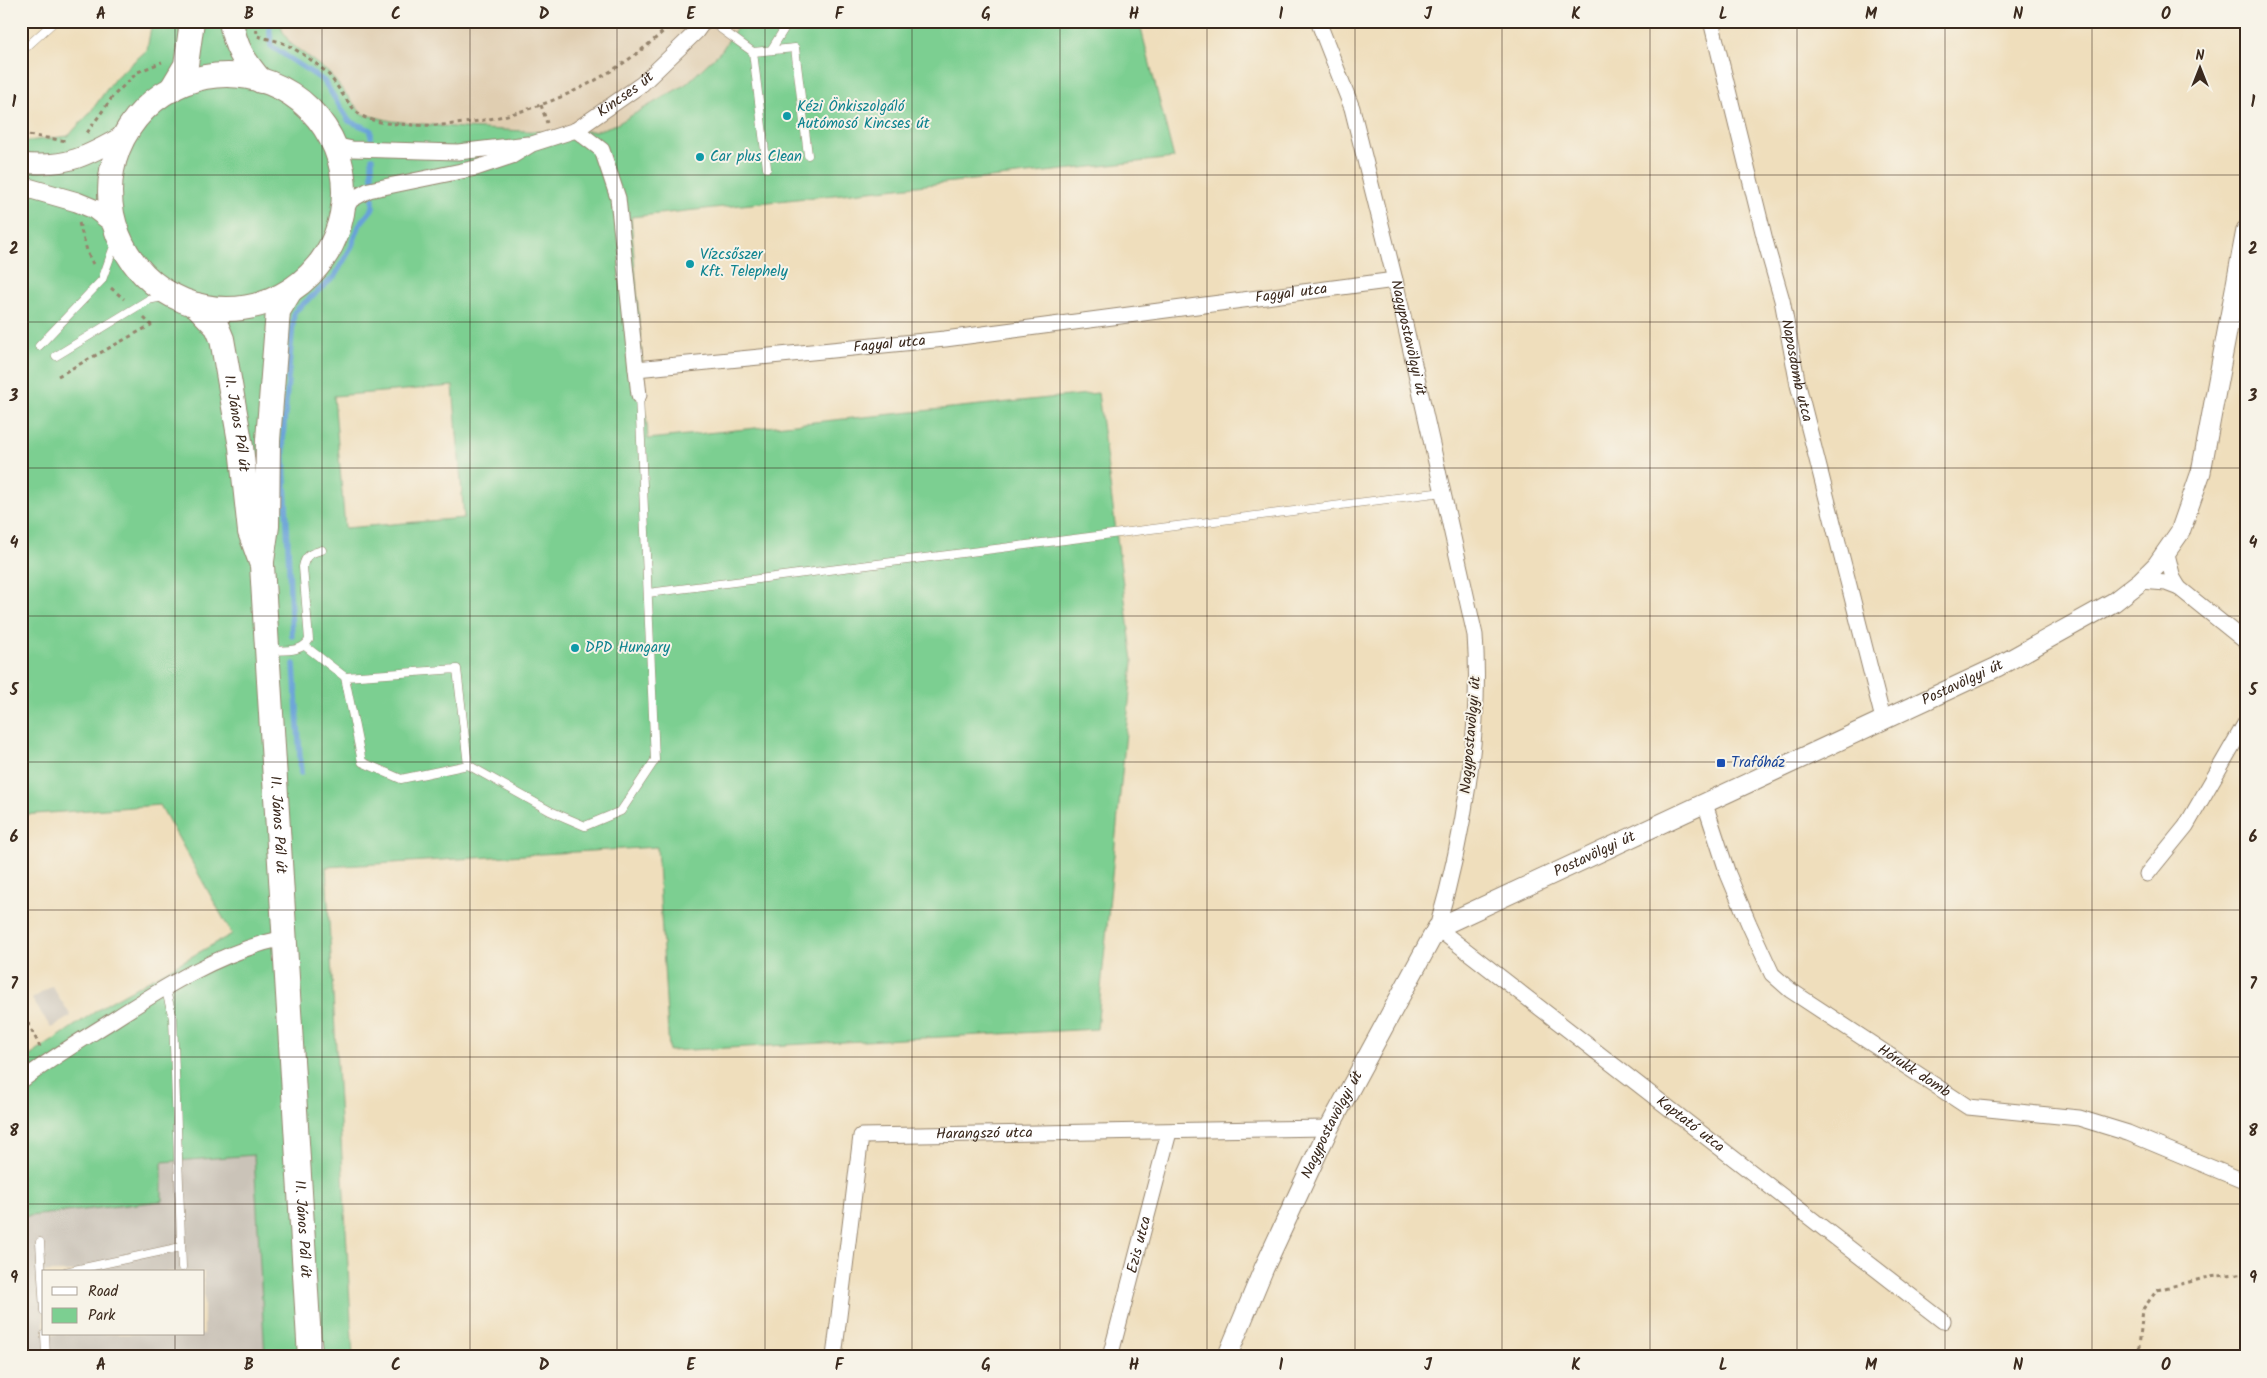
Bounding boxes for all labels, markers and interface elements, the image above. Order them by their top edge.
text: A [96,2,106,27]
text: B [244,2,254,27]
text: C [391,2,401,27]
text: D [539,2,550,27]
text: E [687,2,697,27]
text: F [835,2,845,27]
text: G [981,2,991,27]
text: H [1129,2,1139,27]
text: I [1279,2,1284,27]
text: J [1424,2,1433,27]
text: K [1571,2,1581,27]
text: L [1719,2,1727,27]
text: M [1865,2,1878,27]
text: N [2013,2,2023,27]
text: O [2161,2,2171,27]
north arrow [2174,42,2224,92]
text: N [2196,45,2205,67]
street label: Kincses út [592,66,660,124]
text: 1 [12,90,17,115]
text: 1 [2251,90,2256,115]
place label: Kézi Önkiszolgáló Autómosó Kincses út [797,95,930,136]
marker: Kézi Önkiszolgáló Autómosó Kincses út [781,110,793,122]
place label: Car plus Clean [710,145,802,169]
marker: Car plus Clean [694,151,706,163]
text: 2 [9,237,19,262]
text: 2 [2248,237,2258,262]
place label: Vízcsőszer Kft. Telephely [700,243,789,284]
marker: Vízcsőszer Kft. Telephely [684,258,696,270]
street label: Fagyal utca [1254,277,1329,310]
street label: Nagypostavölgyi út [1383,278,1433,398]
street label: Naposdomb utca [1774,317,1819,425]
street label: Fagyal utca [852,329,927,360]
street label: II. János Pál út [217,373,256,473]
text: 3 [9,384,19,409]
text: 3 [2248,384,2258,409]
text: 4 [10,531,19,556]
text: 4 [2249,531,2258,556]
place label: DPD Hungary [585,636,671,660]
marker: DPD Hungary [569,642,581,654]
street label: Postavölgyi út [1918,653,2008,712]
street label: Nagypostavölgyi út [1454,675,1488,795]
text: 5 [9,678,20,703]
text: 5 [2248,678,2259,703]
place label: Trafóház [1731,751,1786,775]
marker: Trafóház [1715,757,1727,769]
street label: II. János Pál út [263,775,293,875]
text: 6 [10,825,19,850]
street label: Postavölgyi út [1550,825,1640,884]
text: 6 [2249,825,2258,850]
text: 7 [10,972,18,997]
text: 7 [2249,972,2257,997]
street label: Hórukk domb [1872,1038,1955,1104]
street label: Nagypostavölgyi út [1295,1066,1370,1183]
street label: Kaptató utca [1651,1090,1730,1159]
text: 8 [9,1119,19,1144]
text: 8 [2248,1119,2258,1144]
street label: Harangszó utca [936,1121,1033,1147]
street label: II. János Pál út [287,1179,317,1279]
street label: Ezis utca [1120,1214,1158,1276]
text: 9 [10,1266,18,1291]
text: 9 [2249,1266,2257,1291]
legend [42,1270,205,1336]
text: Road [88,1280,119,1304]
text: Park [88,1304,116,1328]
text: A [96,1353,106,1378]
text: B [244,1353,254,1378]
text: C [391,1353,401,1378]
text: D [539,1353,550,1378]
text: E [687,1353,697,1378]
text: F [835,1353,845,1378]
text: G [981,1353,991,1378]
text: H [1129,1353,1139,1378]
text: I [1279,1353,1284,1378]
text: J [1424,1353,1433,1378]
text: K [1571,1353,1581,1378]
text: L [1719,1353,1727,1378]
text: M [1865,1353,1878,1378]
text: N [2013,1353,2023,1378]
text: O [2161,1353,2171,1378]

